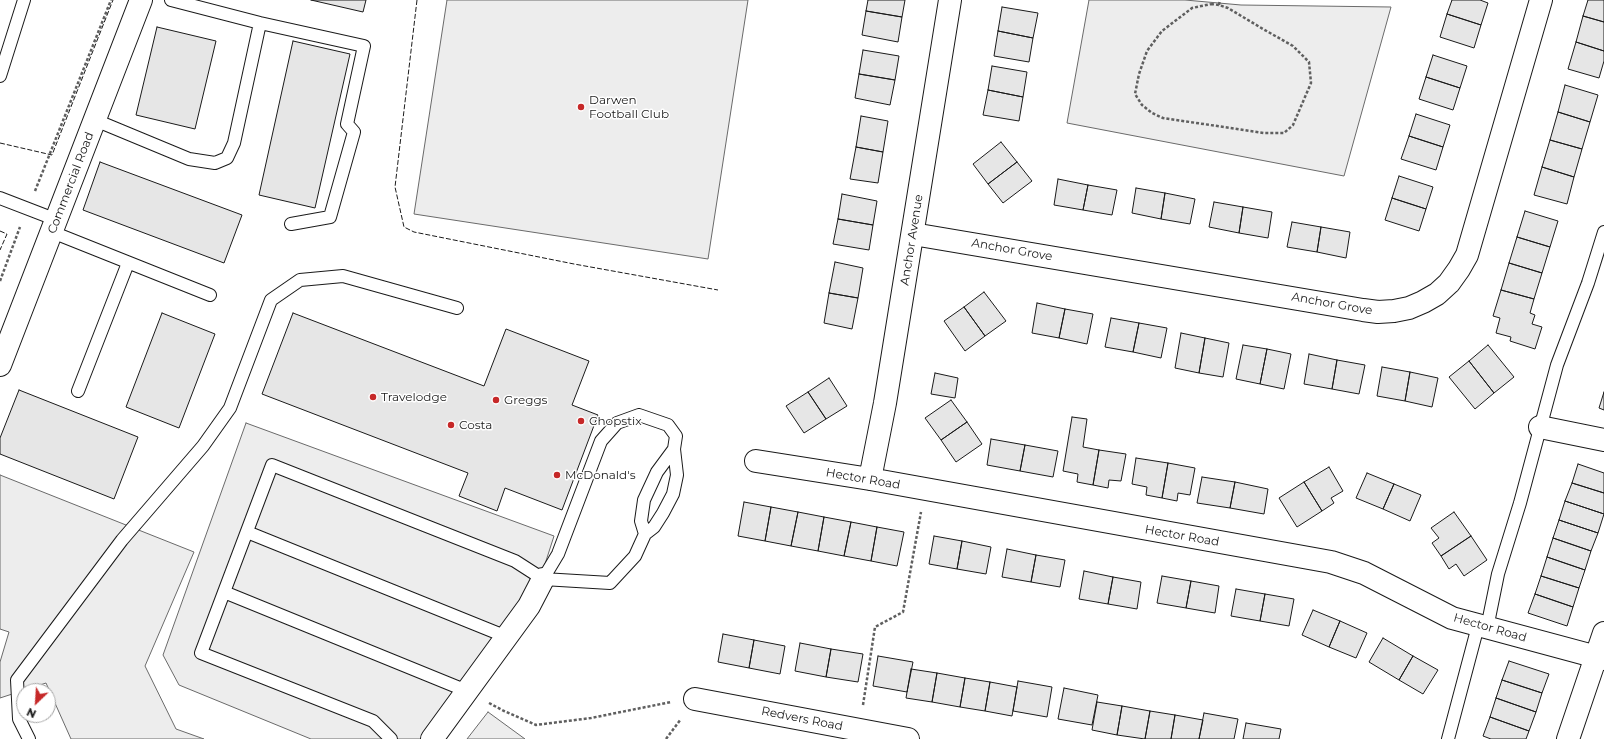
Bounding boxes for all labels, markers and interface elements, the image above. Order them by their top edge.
place label: Darwen Football Club [589,93,669,121]
marker: Darwen Football Club [576,102,586,112]
street label: Commercial Road [45,130,97,236]
street label: Anchor Avenue [898,193,926,287]
street label: Anchor Grove [970,236,1054,264]
street label: Anchor Grove [1290,290,1374,318]
place label: Travelodge [381,390,447,404]
marker: Travelodge [368,392,378,402]
place label: Greggs [504,393,547,407]
marker: Greggs [491,395,501,405]
place label: Chopstix [589,414,642,428]
marker: Chopstix [576,416,586,426]
place label: Costa [459,418,492,432]
marker: Costa [446,420,456,430]
street label: Hector Road [825,465,901,493]
place label: McDonald's [565,468,635,482]
marker: McDonald's [552,470,562,480]
street label: Hector Road [1144,522,1220,550]
street label: Hector Road [1452,611,1528,645]
north arrow [16,683,56,723]
street label: Redvers Road [760,704,844,734]
text: N [24,705,38,721]

